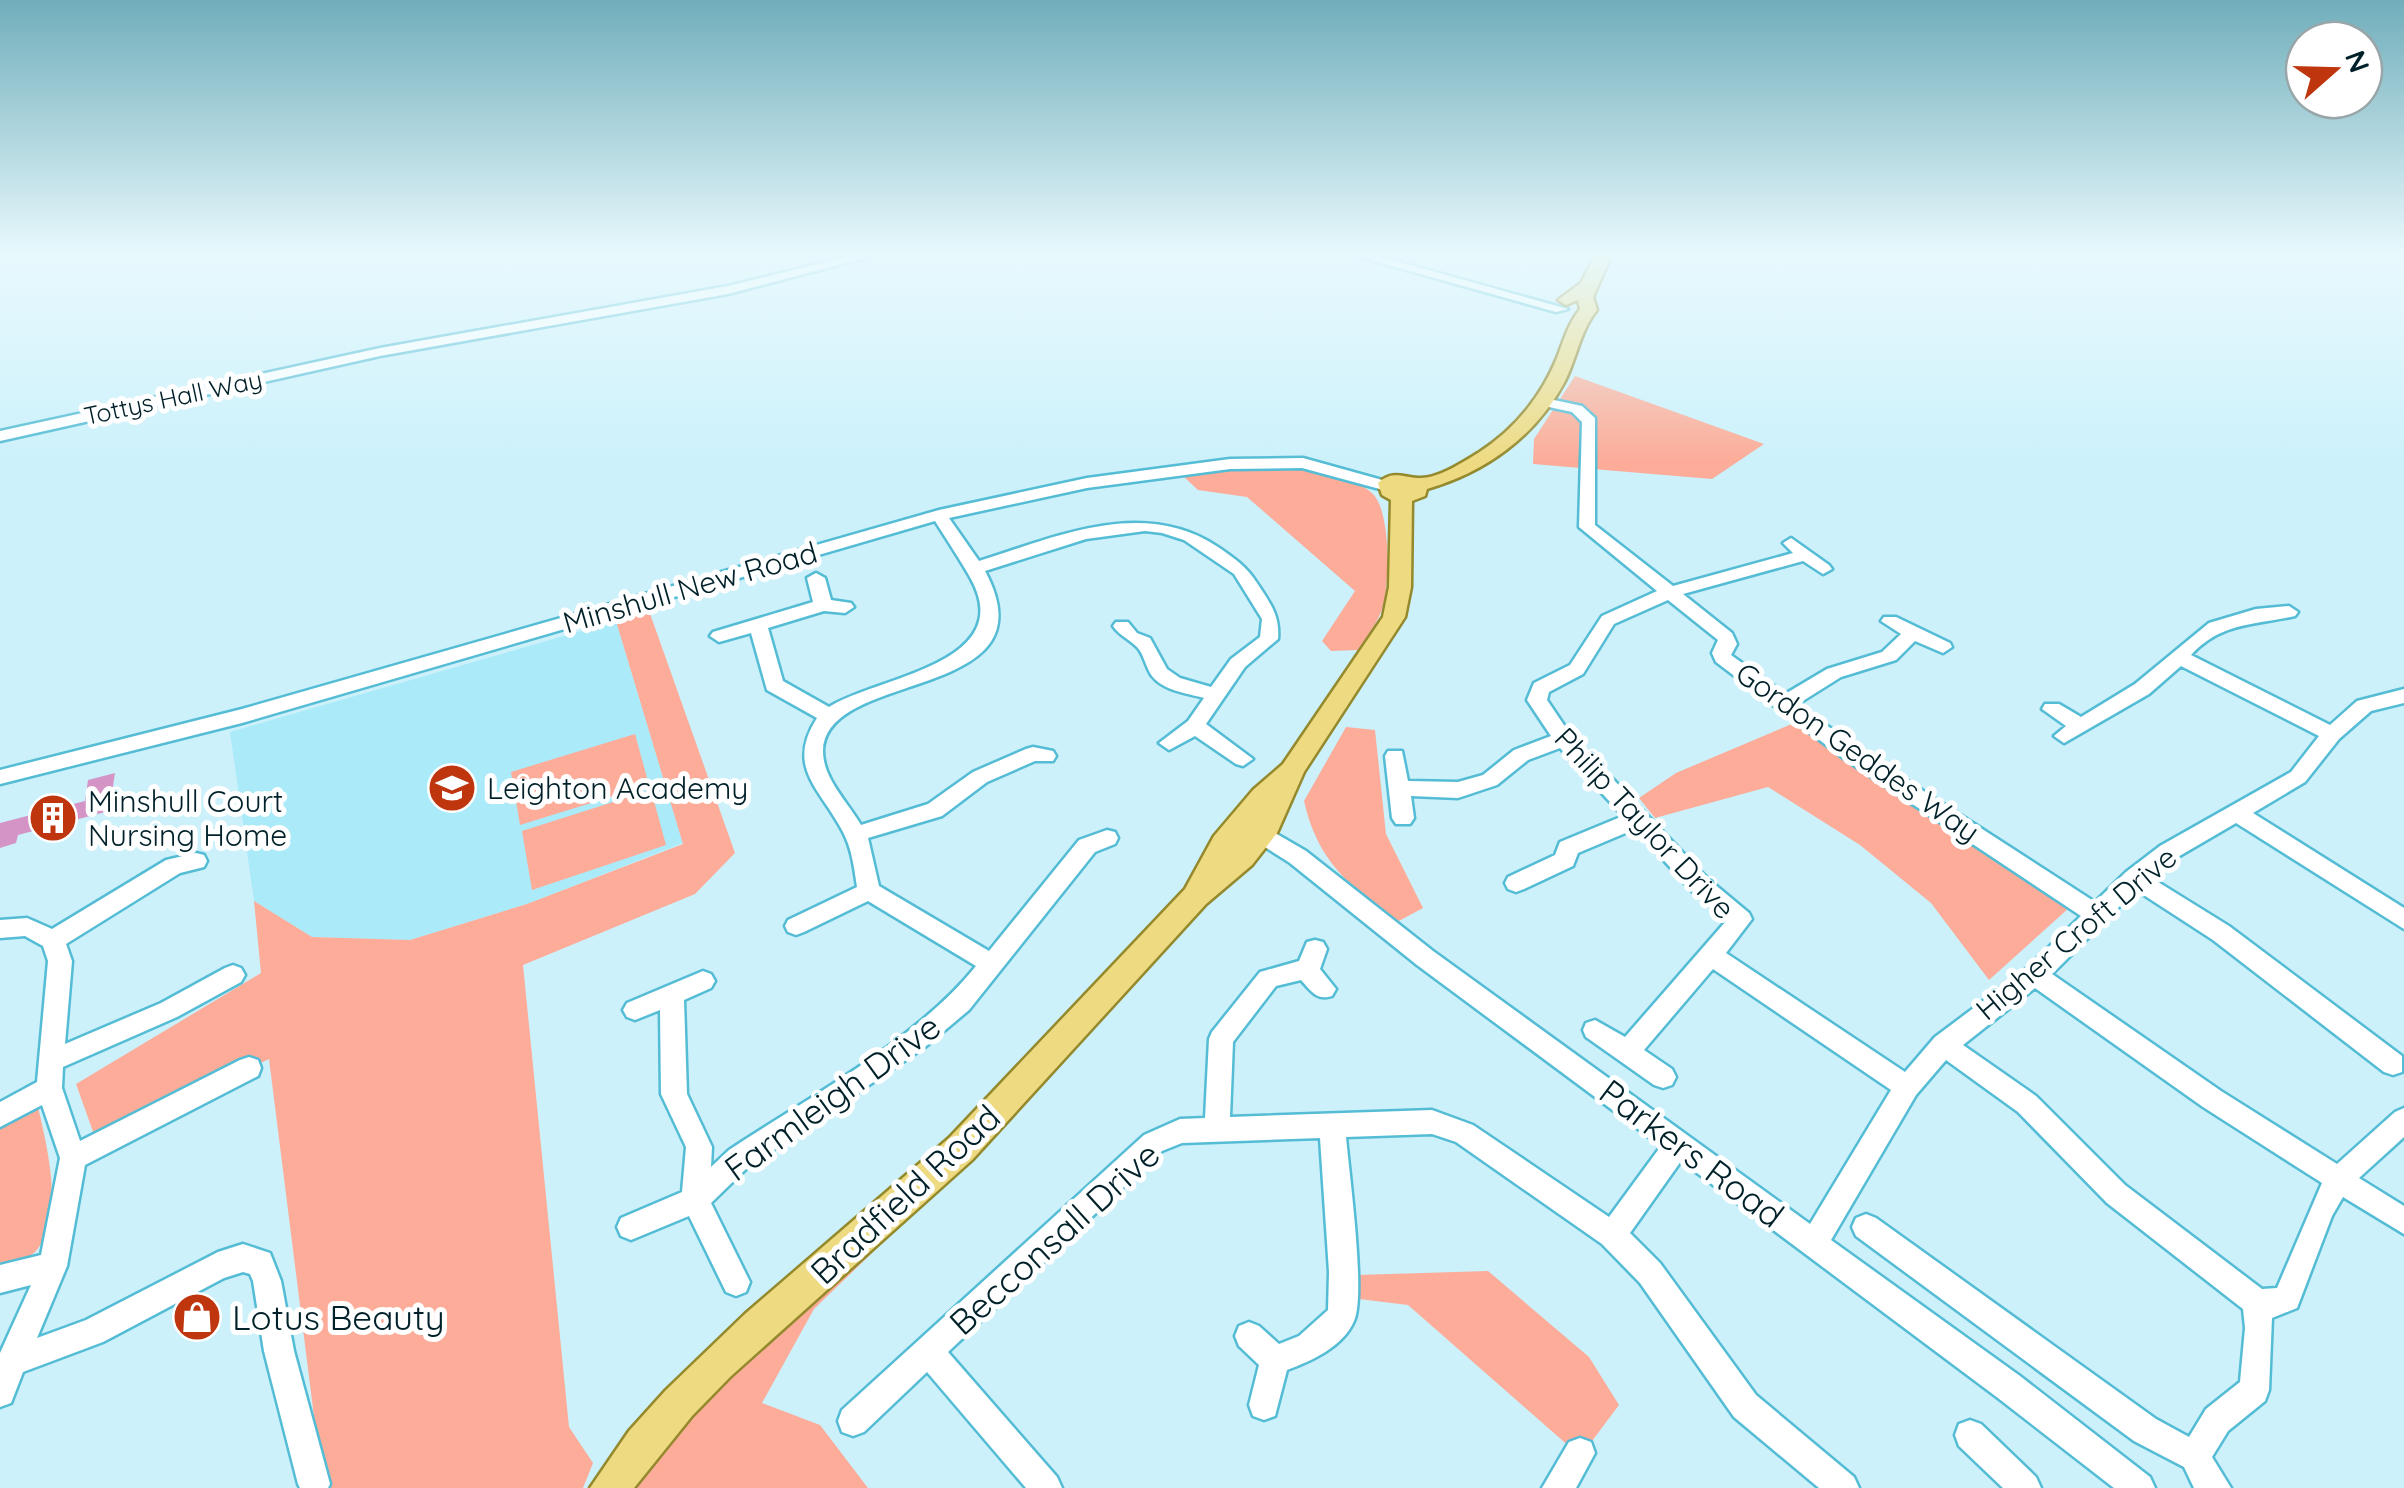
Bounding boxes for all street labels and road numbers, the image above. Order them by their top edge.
street label: Tottys Hall Way [81,363,265,431]
street label: Minshull New Road [558,533,822,641]
street label: Gordon Geddes Way [1729,654,1987,850]
street label: Philip Taylor Drive [1547,719,1743,927]
street label: Higher Croft Drive [1968,838,2184,1028]
street label: Farmleigh Drive [715,1004,949,1190]
street label: Parkers Road [1591,1069,1793,1237]
street label: Bradfield Road [801,1095,1009,1293]
street label: Becconsall Drive [940,1132,1168,1344]

